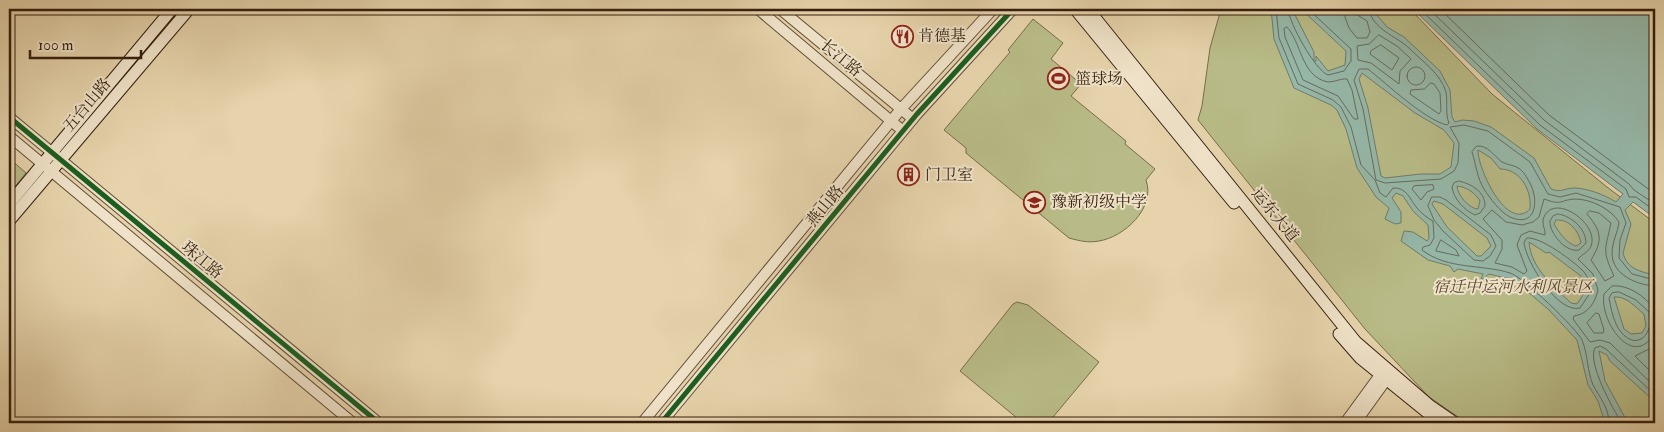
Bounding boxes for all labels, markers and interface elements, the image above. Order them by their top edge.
restaurant icon: 肯德基 [890,24,914,48]
place label: 肯德基 [918,26,966,46]
scale bar [30,28,141,60]
street label: 长江路 [816,35,866,81]
text: 100 m [38,36,74,55]
sports icon: 篮球场 [1047,67,1071,91]
place label: 篮球场 [1075,69,1123,89]
street label: 五台山路 [59,74,115,136]
building icon: 门卫室 [897,163,921,187]
place label: 门卫室 [925,165,973,185]
street label: 燕山路 [802,181,848,231]
street label: 运东大道 [1247,184,1303,246]
school or university icon: 豫新初级中学 [1023,190,1047,214]
place label: 豫新初级中学 [1051,192,1147,212]
street label: 珠江路 [177,237,227,283]
park label: 宿迁中运河水利风景区 [1433,277,1595,297]

